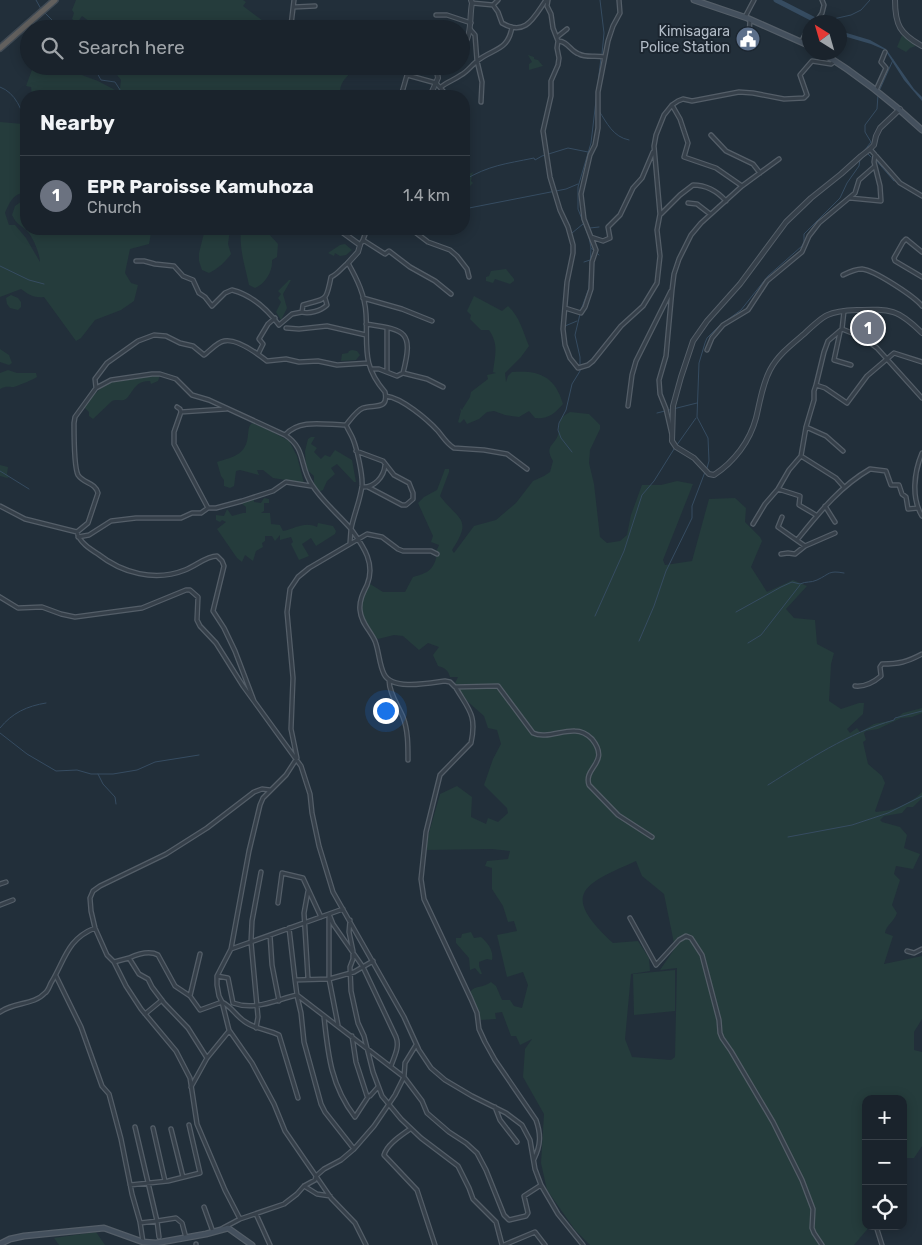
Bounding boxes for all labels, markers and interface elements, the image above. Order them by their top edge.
north arrow [802,15,847,60]
search box [20,20,470,75]
place label: Kimisagara Police Station [640,23,730,56]
public building icon: Kimisagara Police Station [735,26,761,52]
icon: search [38,34,66,62]
text: Search here [78,36,185,59]
text: Nearby [40,110,115,135]
text: EPR Paroisse Kamuhoza [87,175,314,198]
text: 1 [52,186,60,205]
text: 1.4 km [403,186,450,205]
text: Church [87,198,142,217]
pin: 1 [852,309,884,347]
your location [373,698,399,724]
map controls [862,1095,907,1230]
button: + [862,1095,907,1140]
button: − [862,1140,907,1185]
button: locate [862,1185,907,1230]

